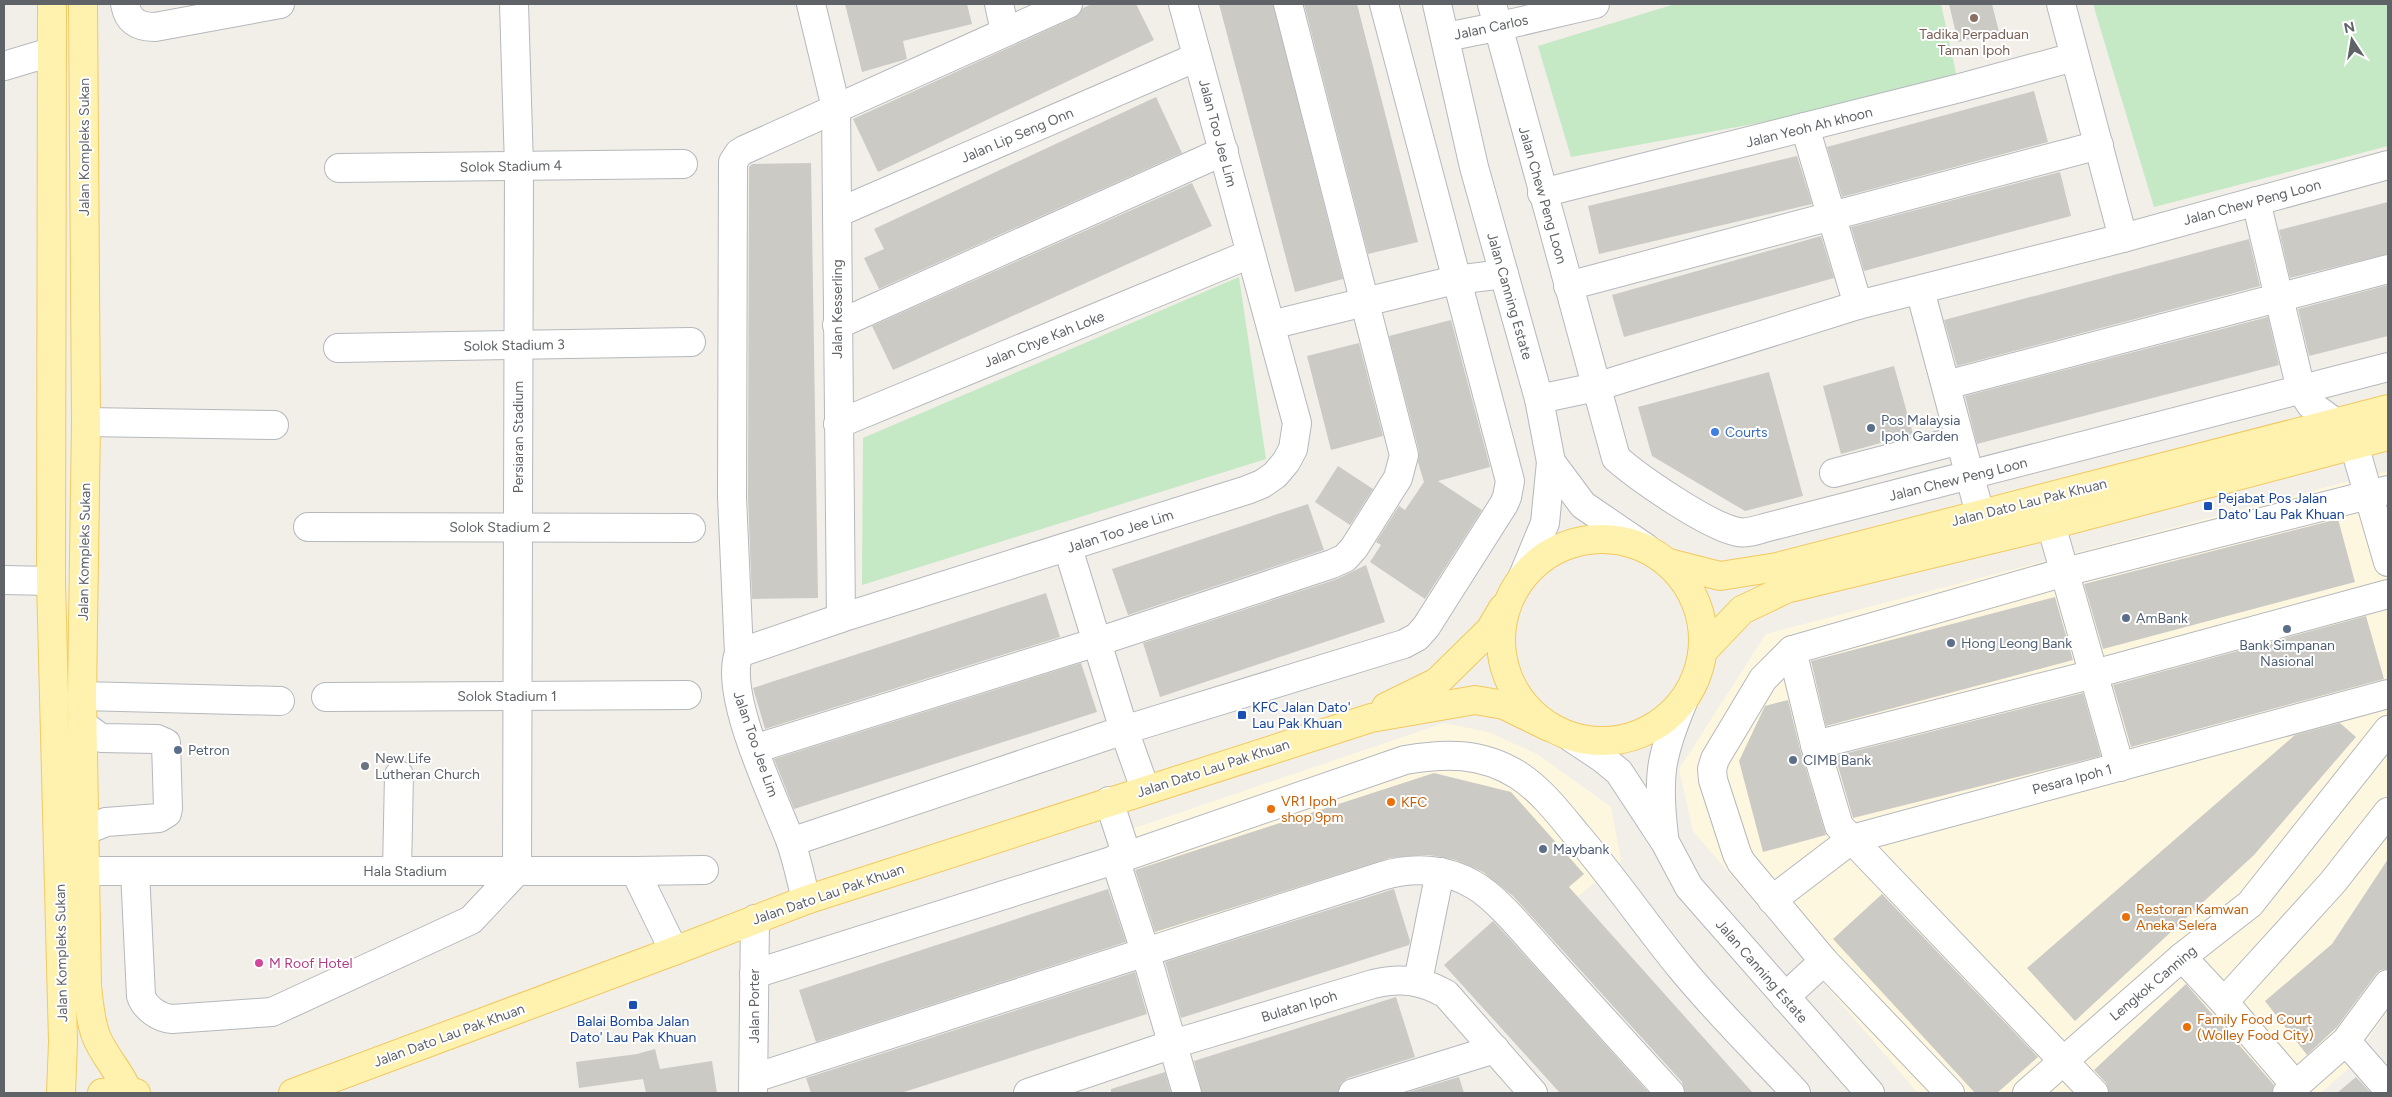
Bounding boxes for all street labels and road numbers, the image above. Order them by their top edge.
street label: Jalan Carlos [1452,11,1530,44]
street label: Jalan Too Jee Lim [1195,77,1240,189]
street label: Jalan Kompleks Sukan [76,78,93,216]
street label: Jalan Yeoh Ah khoon [1744,103,1874,151]
street label: Jalan Lip Seng Onn [958,104,1076,167]
street label: Jalan Chew Peng Loon [1515,125,1570,266]
street label: Solok Stadium 4 [460,157,563,176]
street label: Jalan Chew Peng Loon [2181,176,2323,229]
street label: Jalan Canning Estate [1483,231,1536,362]
street label: Jalan Kesserling [829,259,846,359]
street label: Jalan Chye Kah Loke [981,307,1107,371]
street label: Solok Stadium 3 [463,336,565,355]
street label: Persiaran Stadium [510,381,527,493]
street label: Jalan Chew Peng Loon [1887,454,2029,505]
street label: Jalan Dato Lau Pak Khuan [1950,475,2109,530]
street label: Jalan Kompleks Sukan [75,483,94,621]
street label: Jalan Too Jee Lim [1065,506,1176,557]
street label: Solok Stadium 2 [449,519,551,536]
street label: Solok Stadium 1 [457,688,557,705]
street label: Jalan Too Jee Lim [729,689,782,799]
street label: Jalan Dato Lau Pak Khuan [1135,736,1292,801]
street label: Pesara Ipoh 1 [2030,761,2114,798]
street label: Jalan Dato Lau Pak Khuan [750,860,907,928]
street label: Hala Stadium [363,863,447,880]
street label: Jalan Kompleks Sukan [52,884,71,1022]
street label: Jalan Canning Estate [1712,916,1811,1027]
street label: Lengkok Canning [2106,942,2200,1025]
street label: Jalan Porter [746,969,763,1043]
street label: Bulatan Ipoh [1259,987,1339,1026]
street label: Jalan Dato Lau Pak Khuan [371,1000,527,1071]

